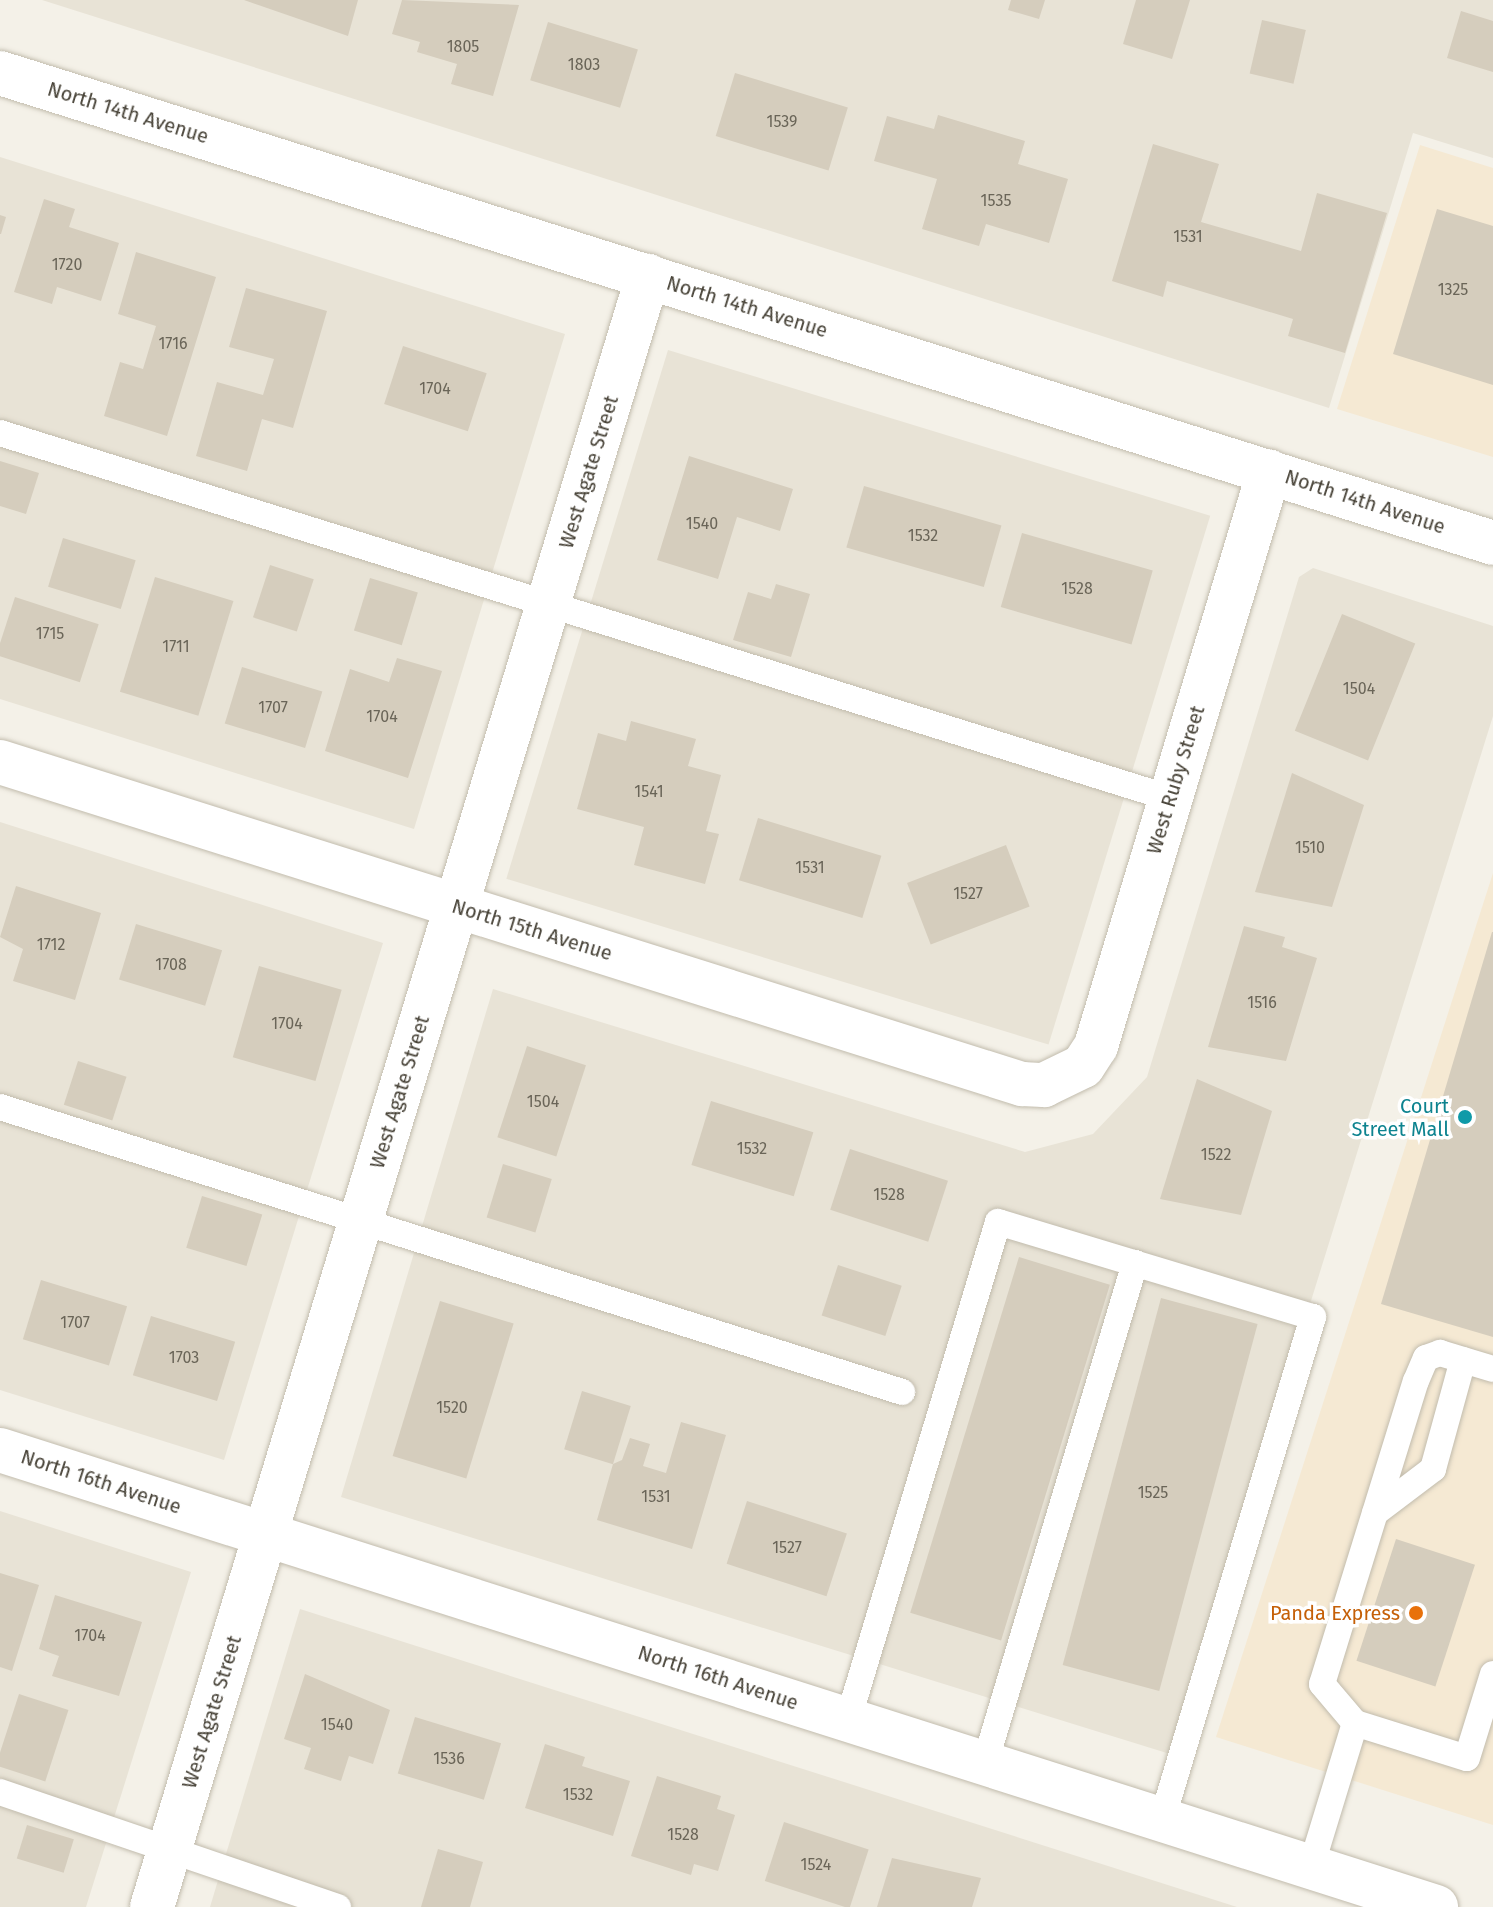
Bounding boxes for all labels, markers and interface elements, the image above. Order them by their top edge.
house number: 1805 [447,37,479,57]
house number: 1803 [568,55,600,75]
street label: North 14th Avenue [45,77,211,149]
house number: 1539 [766,112,798,132]
house number: 1535 [981,191,1011,211]
house number: 1531 [1173,227,1203,247]
house number: 1720 [52,255,82,275]
street label: North 14th Avenue [664,271,830,343]
house number: 1325 [1438,280,1468,300]
house number: 1716 [158,334,188,354]
house number: 1704 [419,379,451,399]
street label: West Agate Street [554,393,624,551]
street label: North 14th Avenue [1282,465,1448,539]
house number: 1540 [686,514,718,534]
house number: 1532 [908,526,938,546]
house number: 1528 [1061,579,1093,599]
house number: 1715 [36,624,64,644]
house number: 1711 [162,637,190,657]
house number: 1504 [1343,679,1375,699]
house number: 1707 [258,698,288,718]
street label: West Ruby Street [1142,703,1210,857]
house number: 1704 [366,707,398,727]
house number: 1541 [634,782,664,802]
house number: 1510 [1295,838,1325,858]
house number: 1531 [795,858,825,878]
house number: 1527 [953,884,983,904]
street label: North 15th Avenue [449,894,615,966]
house number: 1712 [37,935,65,955]
house number: 1708 [155,955,187,975]
house number: 1516 [1247,993,1277,1013]
street label: West Agate Street [365,1013,435,1171]
house number: 1704 [271,1014,303,1034]
house number: 1504 [527,1092,559,1112]
place label: Court Street Mall [1351,1094,1449,1141]
marker: Court Street Mall [1456,1108,1474,1126]
house number: 1532 [737,1139,767,1159]
house number: 1522 [1201,1145,1231,1165]
house number: 1528 [873,1185,905,1205]
house number: 1707 [60,1313,90,1333]
house number: 1703 [169,1348,199,1368]
house number: 1520 [436,1398,468,1418]
street label: North 16th Avenue [18,1445,184,1519]
house number: 1525 [1138,1483,1168,1503]
house number: 1531 [641,1487,671,1507]
house number: 1527 [772,1538,802,1558]
place label: Panda Express [1270,1601,1400,1625]
marker: Panda Express [1407,1604,1425,1622]
house number: 1704 [74,1626,106,1646]
street label: West Agate Street [177,1633,247,1791]
street label: North 16th Avenue [635,1641,801,1715]
house number: 1540 [321,1715,353,1735]
house number: 1536 [433,1749,465,1769]
house number: 1532 [563,1785,593,1805]
house number: 1528 [667,1825,699,1845]
house number: 1524 [801,1855,831,1875]

